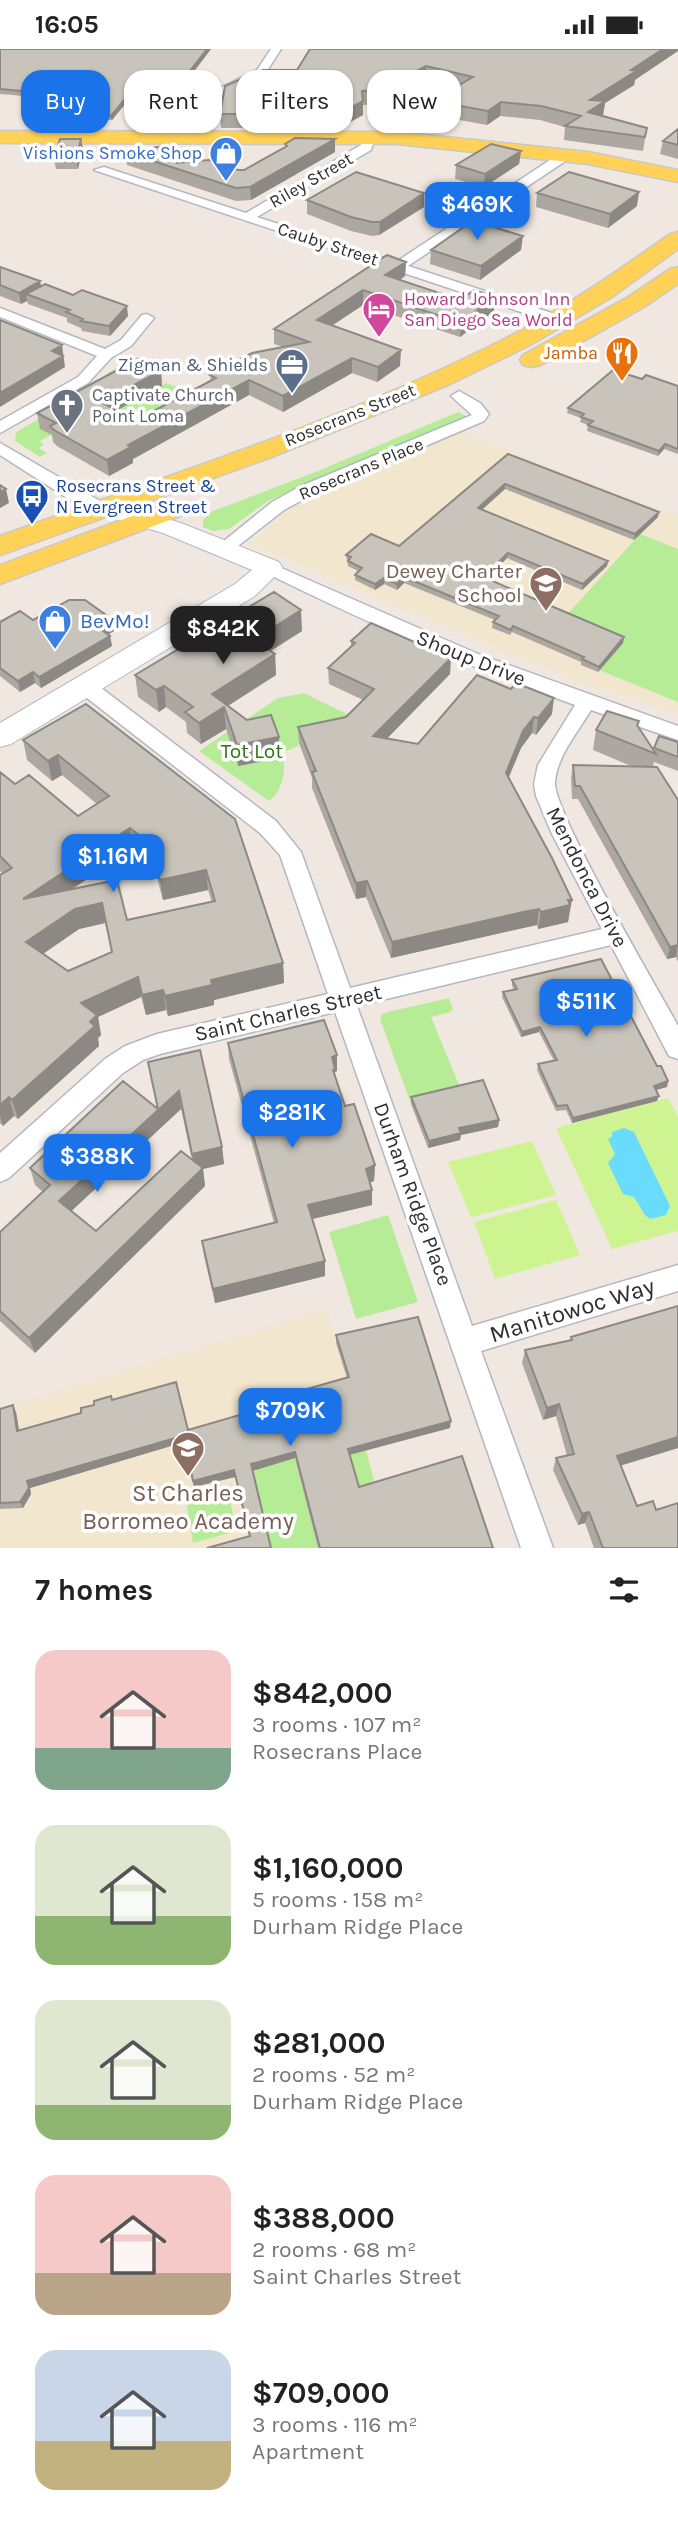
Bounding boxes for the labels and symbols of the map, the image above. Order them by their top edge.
shop icon: Vishions Smoke Shop [207,134,245,183]
place label: Vishions Smoke Shop [23,142,202,164]
street label: Riley Street [265,147,357,213]
pin: $469K [428,183,526,242]
street label: Cauby Street [275,217,381,271]
place label: Howard Johnson Inn San Diego Sea World [404,288,573,331]
hotel icon: Howard Johnson Inn San Diego Sea World [360,290,398,339]
restaurant icon: Jamba [603,334,641,383]
place label: Jamba [543,342,598,364]
office icon: Zigman & Shields [273,346,311,395]
place label: Zigman & Shields [118,354,268,376]
street label: Rosecrans Street [281,379,419,451]
place label: Captivate Church Point Loma [92,384,234,427]
church icon: Captivate Church Point Loma [48,386,86,435]
street label: Rosecrans Place [295,433,427,505]
place label: Rosecrans Street & N Evergreen Street [56,475,216,518]
bus stop icon: Rosecrans Street & N Evergreen Street [13,477,51,526]
place label: Dewey Charter School [386,559,522,607]
school or university icon: Dewey Charter School [527,564,565,613]
shop icon: BevMo! [36,602,74,651]
pin: $842K [174,607,272,666]
place label: BevMo! [80,609,149,633]
street label: Shoup Drive [413,625,529,691]
park label: Tot Lot [221,739,283,763]
street label: Mendonca Drive [541,803,633,951]
pin: $1.16M [56,835,170,894]
pin: $511K [537,979,635,1039]
street label: Saint Charles Street [192,980,384,1046]
pin: $281K [243,1091,341,1150]
street label: Durham Ridge Place [369,1099,457,1289]
pin: $388K [48,1135,146,1194]
street label: Manitowoc Way [486,1272,658,1348]
pin: $709K [241,1389,339,1448]
school or university icon: St Charles Borromeo Academy [169,1429,207,1478]
place label: St Charles Borromeo Academy [82,1479,294,1535]

